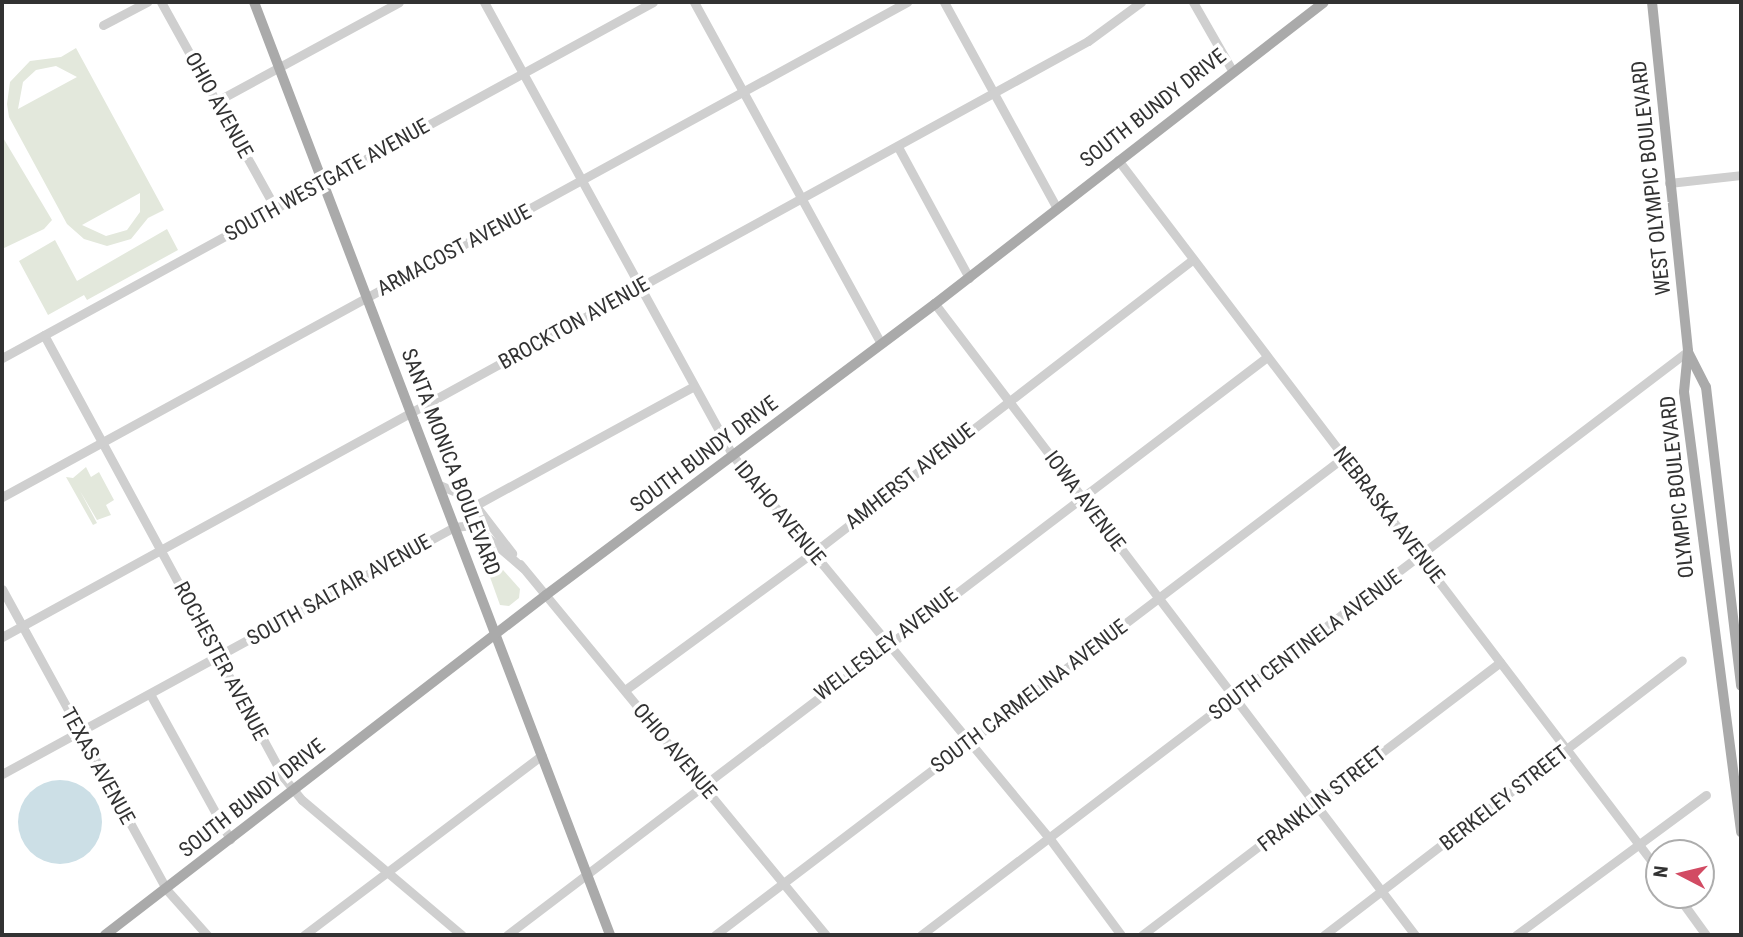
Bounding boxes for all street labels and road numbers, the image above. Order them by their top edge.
street label: SOUTH BUNDY DRIVE [1075,43,1231,173]
street label: OHIO AVENUE [180,48,258,162]
street label: WEST OLYMPIC BOULEVARD [1626,59,1676,297]
street label: SOUTH WESTGATE AVENUE [220,113,434,247]
street label: ARMACOST AVENUE [373,199,535,301]
street label: BROCKTON AVENUE [494,271,654,375]
street label: SANTA MONICA BOULEVARD [396,345,506,579]
street label: SOUTH BUNDY DRIVE [625,390,783,518]
street label: OLYMPIC BOULEVARD [1655,395,1699,579]
street label: AMHERST AVENUE [840,417,980,535]
street label: NEBRASKA AVENUE [1328,442,1450,588]
street label: IOWA AVENUE [1039,446,1131,556]
street label: IDAHO AVENUE [729,456,831,570]
street label: SOUTH SALTAIR AVENUE [243,529,435,651]
street label: SOUTH CENTINELA AVENUE [1204,564,1406,726]
street label: ROCHESTER AVENUE [169,577,273,745]
street label: WELLESLEY AVENUE [809,582,963,706]
street label: SOUTH CARMELINA AVENUE [926,614,1132,778]
street label: OHIO AVENUE [628,698,722,804]
street label: TEXAS AVENUE [56,703,140,829]
street label: SOUTH BUNDY DRIVE [174,733,330,863]
street label: BERKELEY STREET [1435,740,1573,856]
street label: FRANKLIN STREET [1253,741,1391,857]

